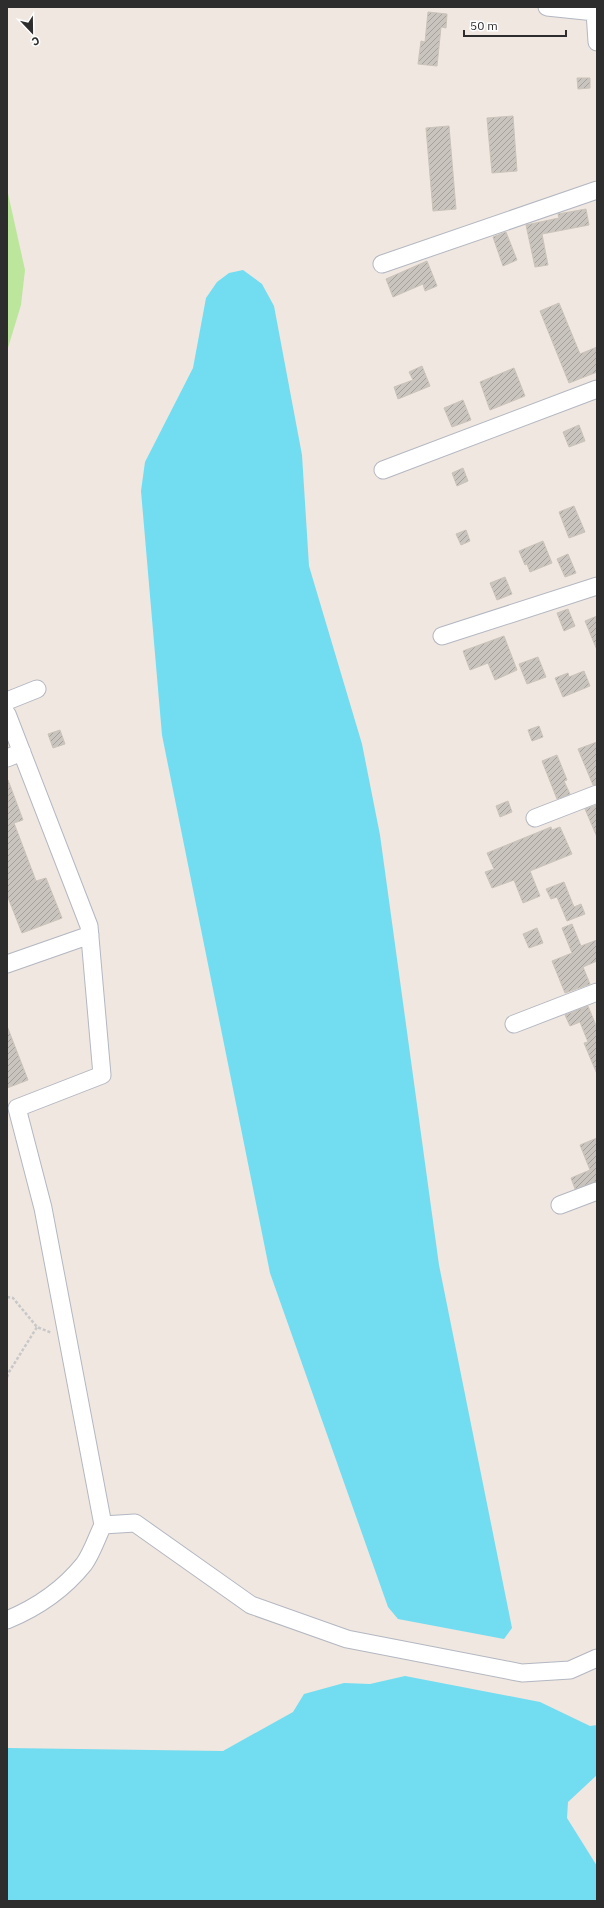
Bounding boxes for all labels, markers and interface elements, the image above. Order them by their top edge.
north arrow [12,12,52,52]
scale bar [464,12,566,38]
text: 50 m [470,18,498,33]
text: С [30,33,42,49]

